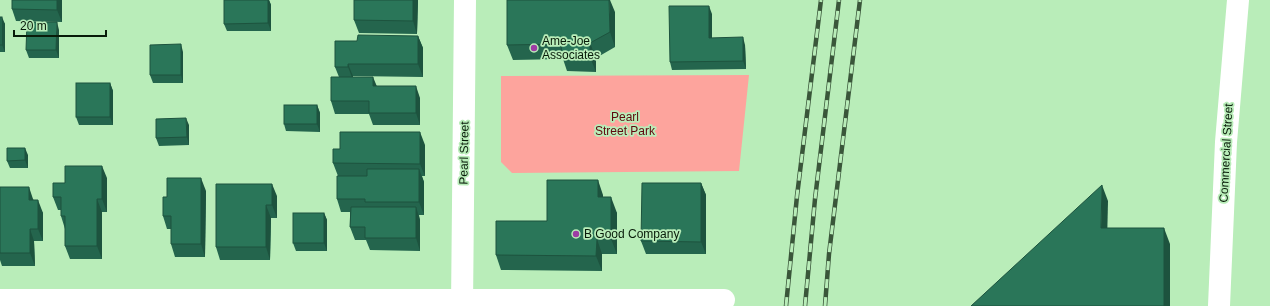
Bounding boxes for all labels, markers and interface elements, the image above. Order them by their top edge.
scale bar [14,12,106,38]
text: 20 m [20,19,47,33]
place label: Ame-Joe Associates [542,34,600,62]
marker: Ame-Joe Associates [529,43,539,53]
street label: Commercial Street [1216,102,1236,203]
park label: Pearl Street Park [595,110,656,138]
street label: Pearl Street [456,121,472,185]
place label: B Good Company [584,227,679,241]
marker: B Good Company [571,229,581,239]

